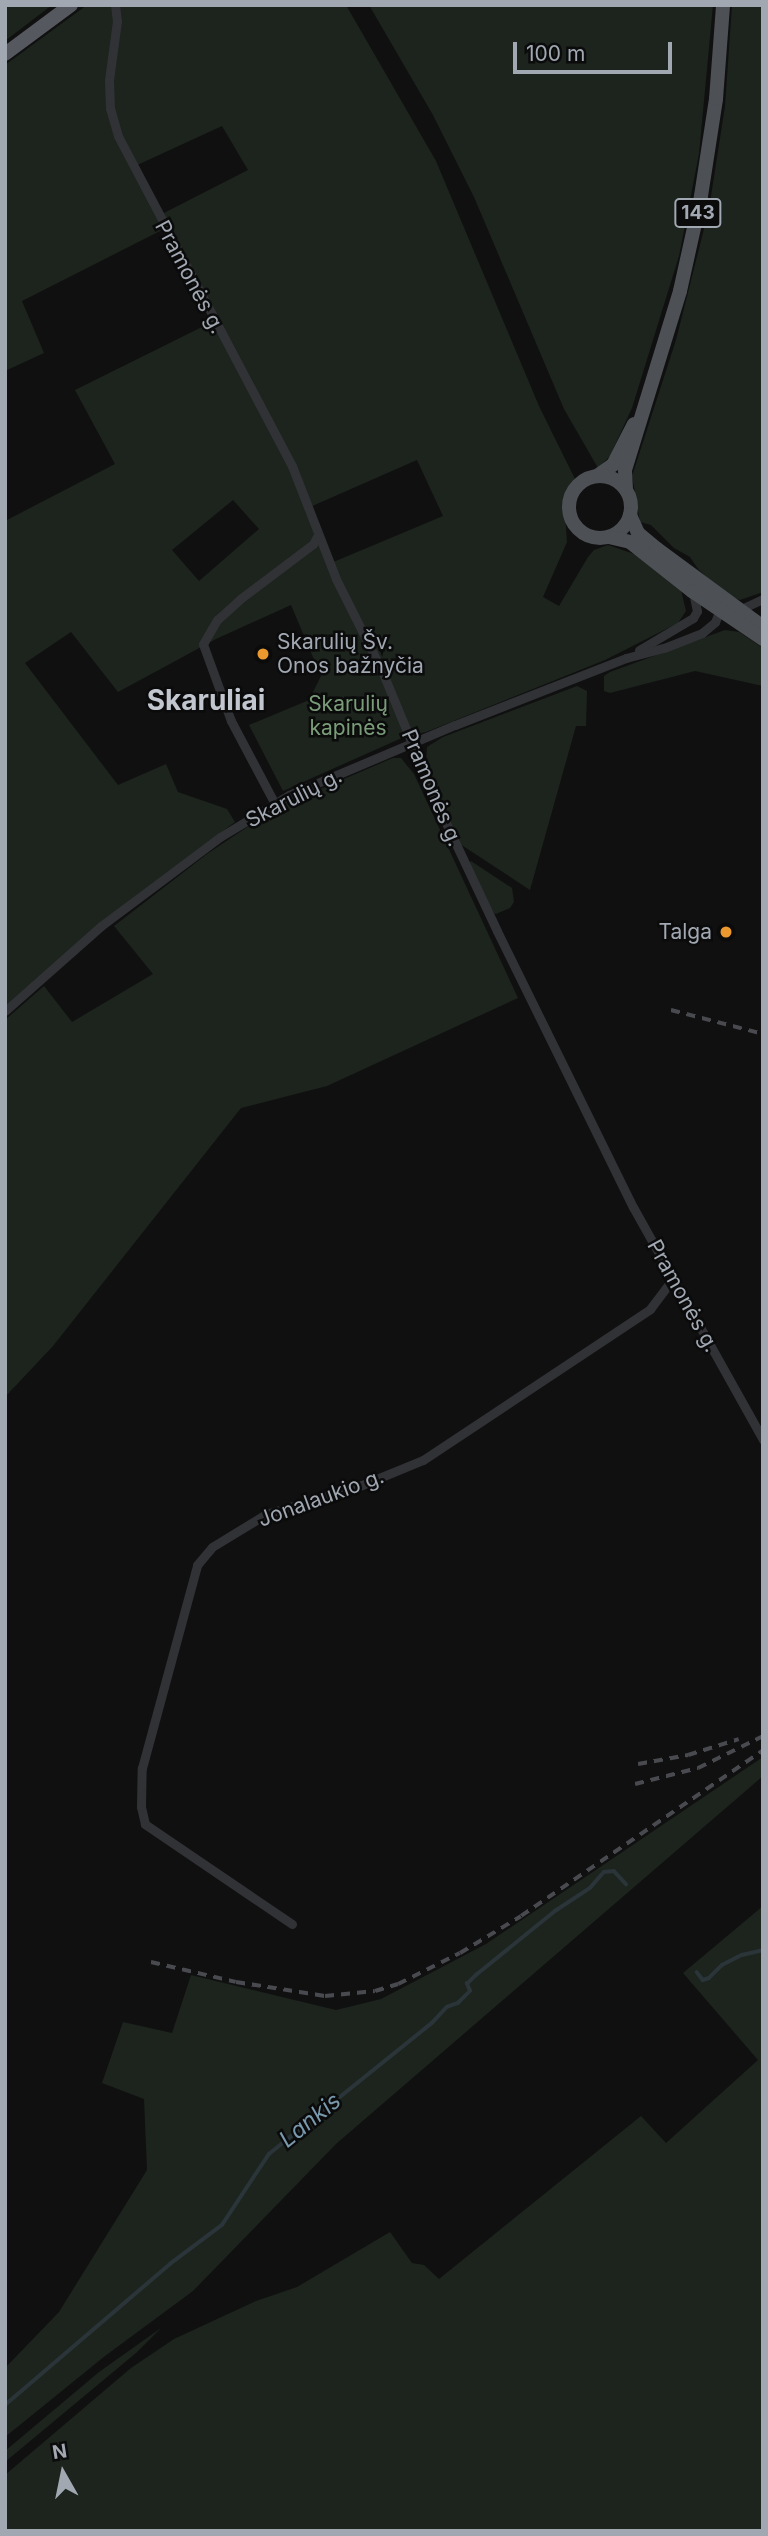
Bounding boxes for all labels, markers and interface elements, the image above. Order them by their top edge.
scale bar [516,28,675,72]
text: 100 m [526,41,585,66]
road number: 143 [674,197,722,228]
street label: Pramonės g. [150,216,230,338]
place label: Skarulių Šv. Onos bažnyčia [277,629,424,679]
marker: Skarulių Šv. Onos bažnyčia [255,646,271,662]
district label: Skaruliai [147,683,265,717]
park label: Skarulių kapinės [308,691,388,741]
street label: Pramonės g. [396,726,468,850]
street label: Skarulių g. [242,763,346,833]
place label: Talga [658,919,712,945]
marker: Talga [718,924,734,940]
street label: Pramonės g. [642,1235,724,1357]
street label: Jonalaukio g. [255,1464,387,1532]
water label: Lankis [274,2087,346,2153]
north arrow [28,2438,98,2508]
text: N [51,2439,69,2464]

